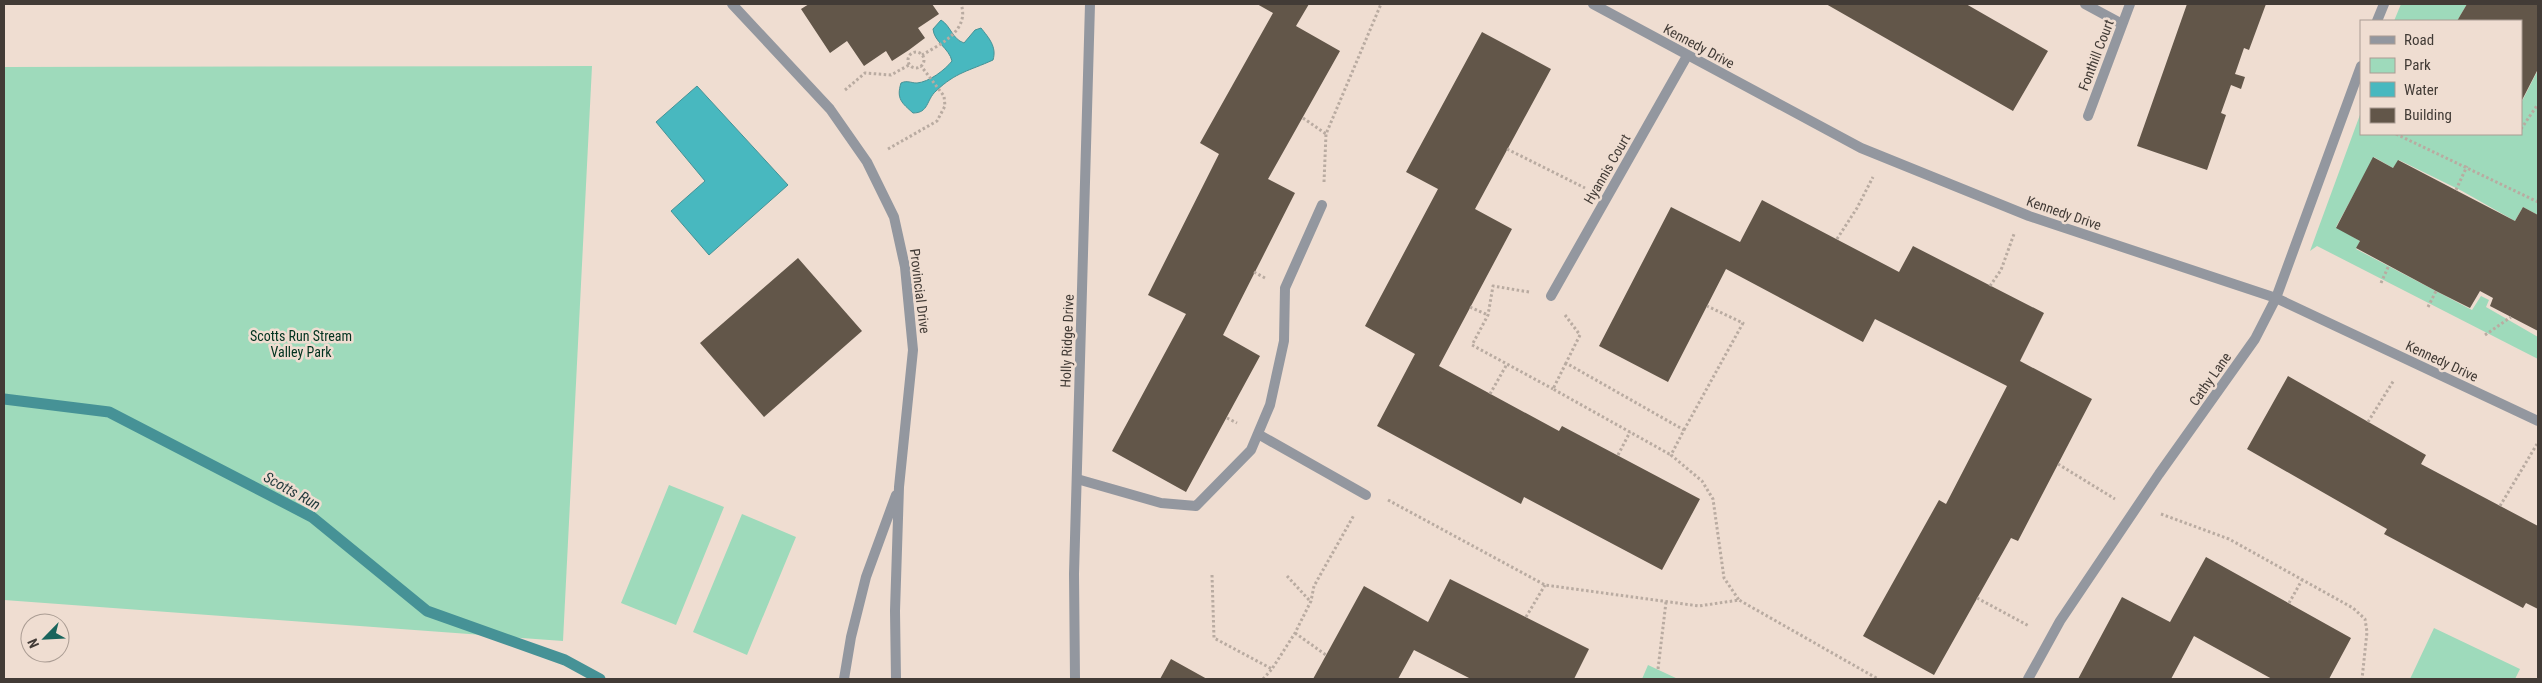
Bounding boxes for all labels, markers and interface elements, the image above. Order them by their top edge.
street label: Fonthill Court [2075,17,2117,93]
legend [2360,20,2522,135]
street label: Kennedy Drive [1661,21,1738,72]
text: Road [2404,31,2434,49]
text: Park [2404,56,2431,74]
text: Water [2404,81,2439,99]
text: Building [2404,106,2452,124]
street label: Hyannis Court [1581,131,1633,207]
street label: Kennedy Drive [2024,193,2104,233]
street label: Provincial Drive [907,248,933,335]
street label: Holly Ridge Drive [1057,294,1077,388]
park label: Scotts Run Stream Valley Park [250,328,352,360]
street label: Kennedy Drive [2403,337,2481,385]
street label: Cathy Lane [2186,349,2234,409]
water label: Scotts Run [261,468,323,514]
north arrow [20,613,70,663]
text: N [24,636,42,650]

